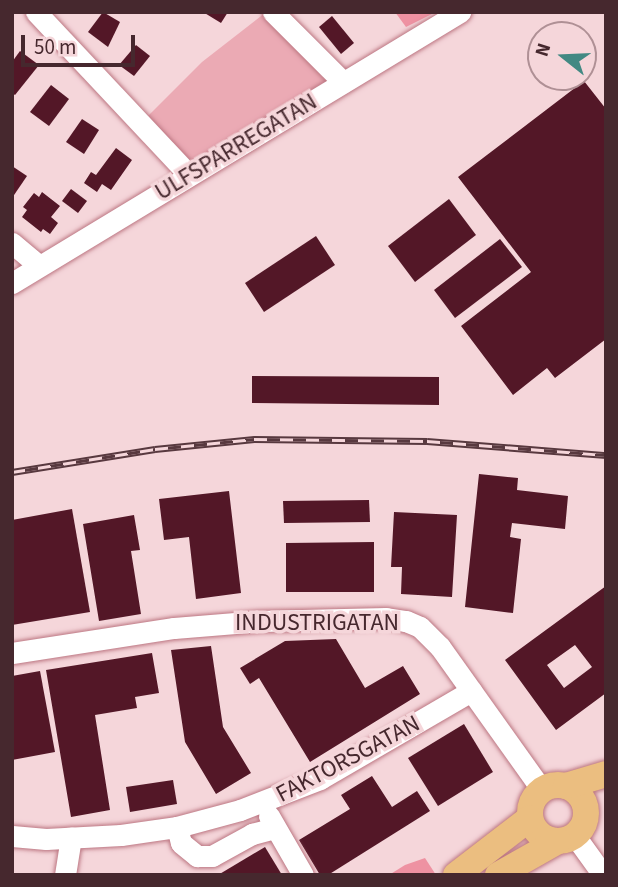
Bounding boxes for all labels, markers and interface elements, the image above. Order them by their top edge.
scale bar [24,21,138,65]
north arrow [527,21,597,91]
text: 50 m [34,32,76,62]
text: N [529,40,558,60]
street label: ULFSPARREGATAN [150,87,322,207]
street label: INDUSTRIGATAN [235,609,399,637]
street label: FAKTORSGATAN [271,709,425,809]

